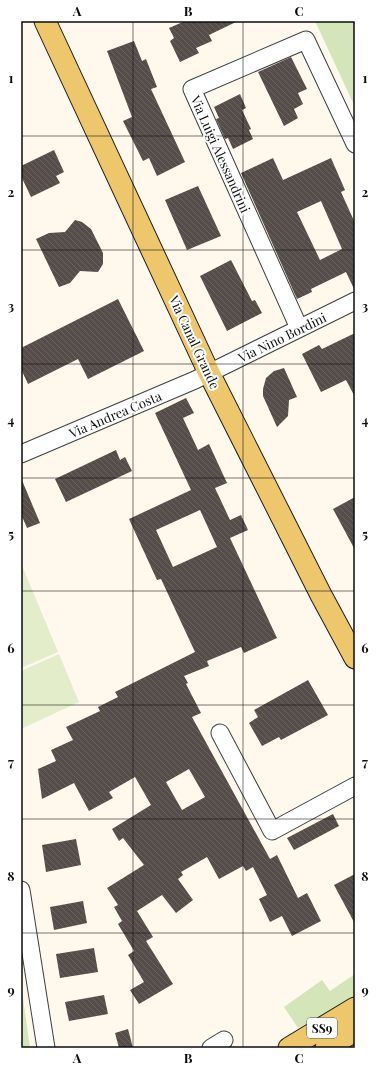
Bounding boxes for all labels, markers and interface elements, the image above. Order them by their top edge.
text: A [72,2,82,19]
text: B [184,2,193,19]
text: C [294,2,304,19]
text: 1 [9,69,14,86]
text: 1 [363,69,368,86]
street label: Via Luigi Alessandrini [187,92,255,215]
text: 2 [8,183,15,200]
text: 2 [362,183,369,200]
street label: Via Canal Grande [166,292,224,392]
text: 3 [8,297,14,314]
text: 3 [362,297,368,314]
street label: Via Nino Bordini [234,308,329,366]
street label: Via Andrea Costa [65,387,164,442]
text: 4 [8,411,15,428]
text: 4 [362,411,369,428]
text: 5 [8,525,14,542]
text: 5 [362,525,368,542]
text: 6 [7,639,15,656]
text: 6 [361,639,369,656]
text: 7 [8,753,14,770]
text: 7 [362,753,368,770]
text: 8 [7,867,15,884]
text: 8 [361,867,369,884]
text: 9 [7,981,15,998]
text: 9 [361,981,369,998]
road number: SS9 [307,1018,337,1038]
text: A [72,1049,82,1066]
text: B [184,1049,193,1066]
text: C [294,1049,304,1066]

